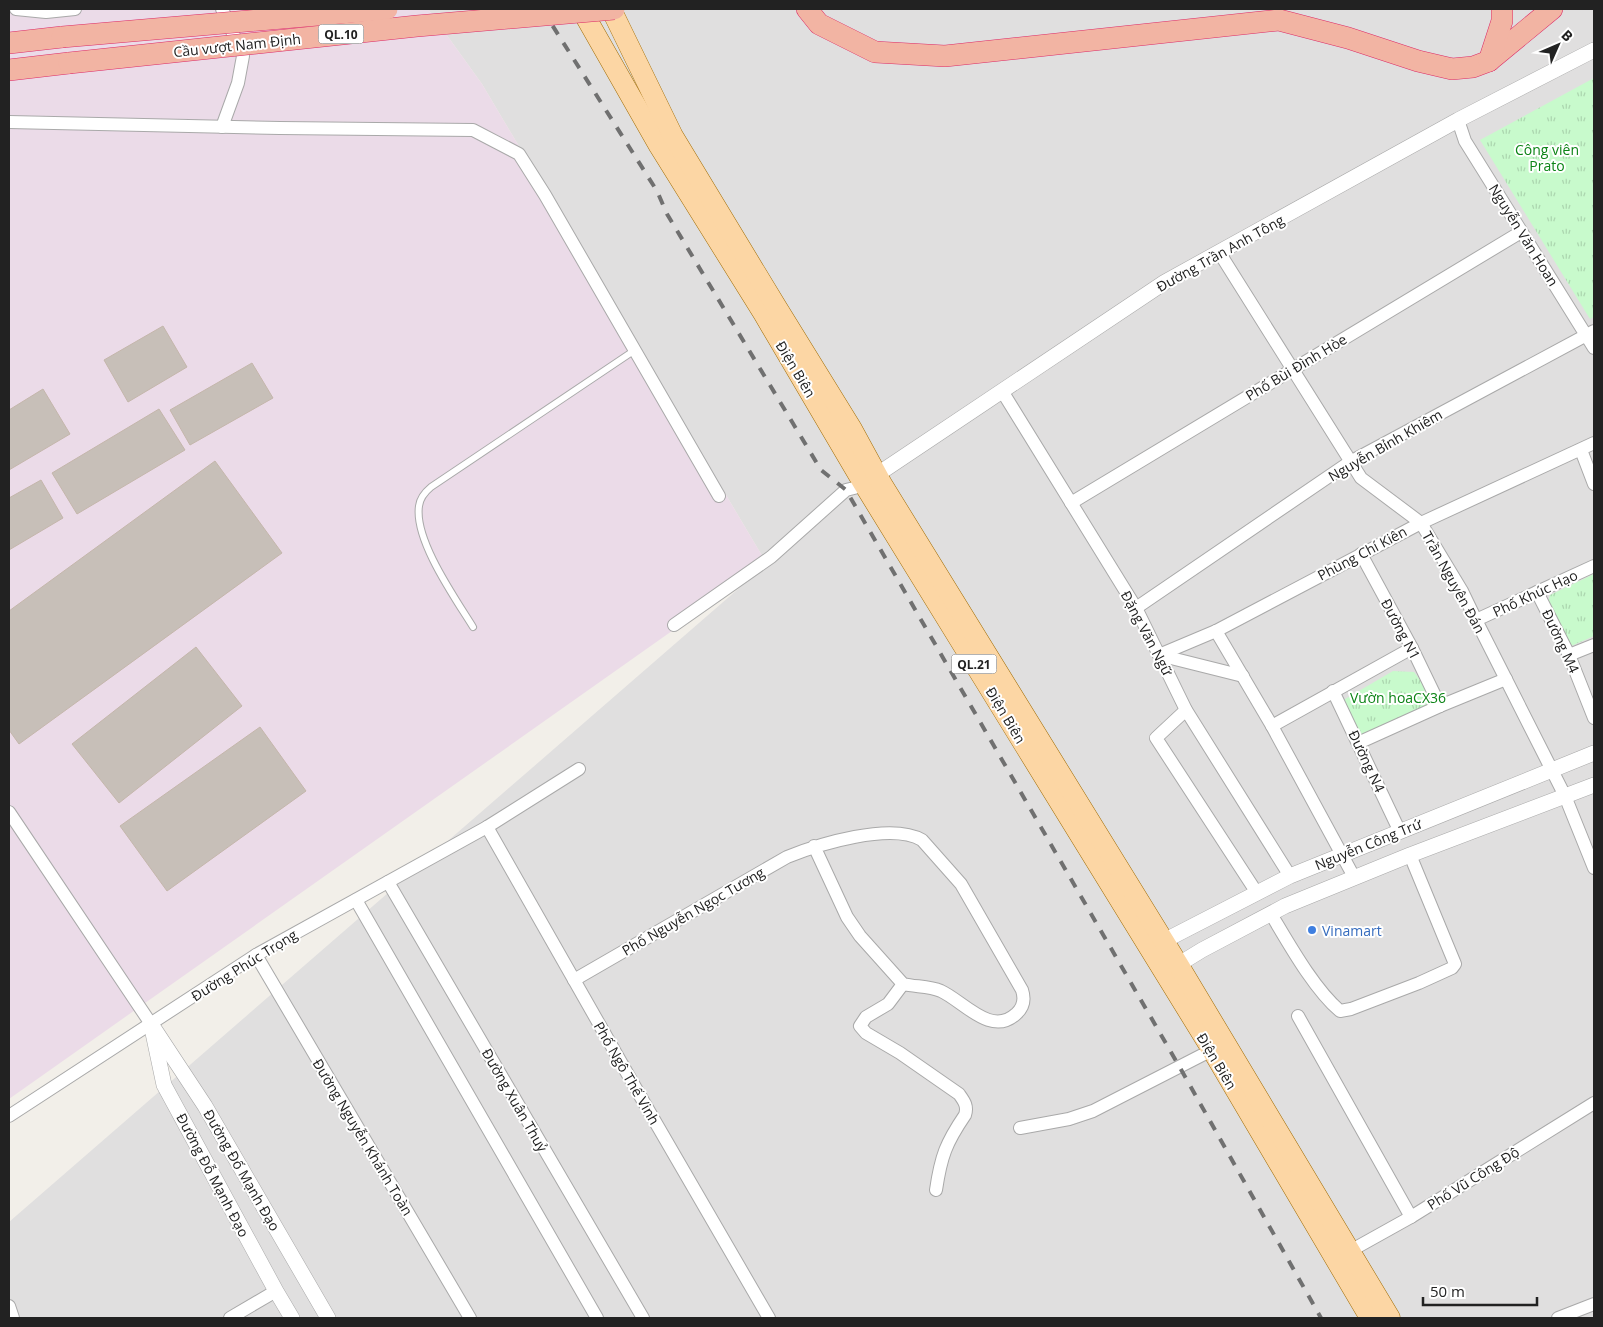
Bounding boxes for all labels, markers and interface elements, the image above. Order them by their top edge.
north arrow [1533,20,1583,70]
road number: QL.10 [318,24,364,44]
text: B [1558,25,1578,45]
street label: Cầu vượt Nam Định [172,29,302,61]
park label: Công viên Prato [1515,140,1579,175]
street label: Nguyễn Văn Hoan [1485,180,1563,290]
street label: Đường Trần Anh Tông [1153,210,1288,296]
street label: Phố Bùi Đình Hòe [1242,329,1350,405]
street label: Điện Biên [772,337,820,401]
street label: Nguyễn Bỉnh Khiêm [1325,405,1445,485]
street label: Phùng Chí Kiên [1314,521,1410,585]
street label: Trần Nguyên Đán [1418,528,1490,636]
street label: Phố Khúc Hạo [1489,565,1581,621]
street label: Đặng Văn Ngữ [1117,587,1178,679]
street label: Đường N1 [1377,595,1425,663]
street label: Đường M4 [1538,606,1584,676]
road number: QL.21 [952,654,996,674]
street label: Điện Biên [982,683,1030,747]
park label: Vườn hoaCX36 [1350,688,1446,707]
street label: Đường N4 [1344,727,1390,795]
street label: Nguyễn Công Trứ [1312,814,1425,874]
street label: Phố Nguyễn Ngọc Tương [618,862,768,960]
place label: Vinamart [1322,921,1382,940]
street label: Đường Phúc Trọng [187,924,301,1005]
marker: Vinamart [1306,924,1318,936]
street label: Phố Ngô Thế Vinh [590,1018,664,1128]
street label: Điện Biên [1193,1029,1241,1093]
street label: Đường Xuân Thuỷ [478,1045,553,1156]
street label: Đường Nguyễn Khánh Toàn [309,1055,417,1219]
street label: Đường Đố Mạnh Đạo [199,1106,285,1234]
street label: Đường Đỗ Mạnh Đạo [172,1110,254,1240]
street label: Phố Vũ Công Độ [1423,1142,1523,1214]
scale bar [1423,1274,1537,1306]
text: 50 m [1430,1281,1465,1301]

